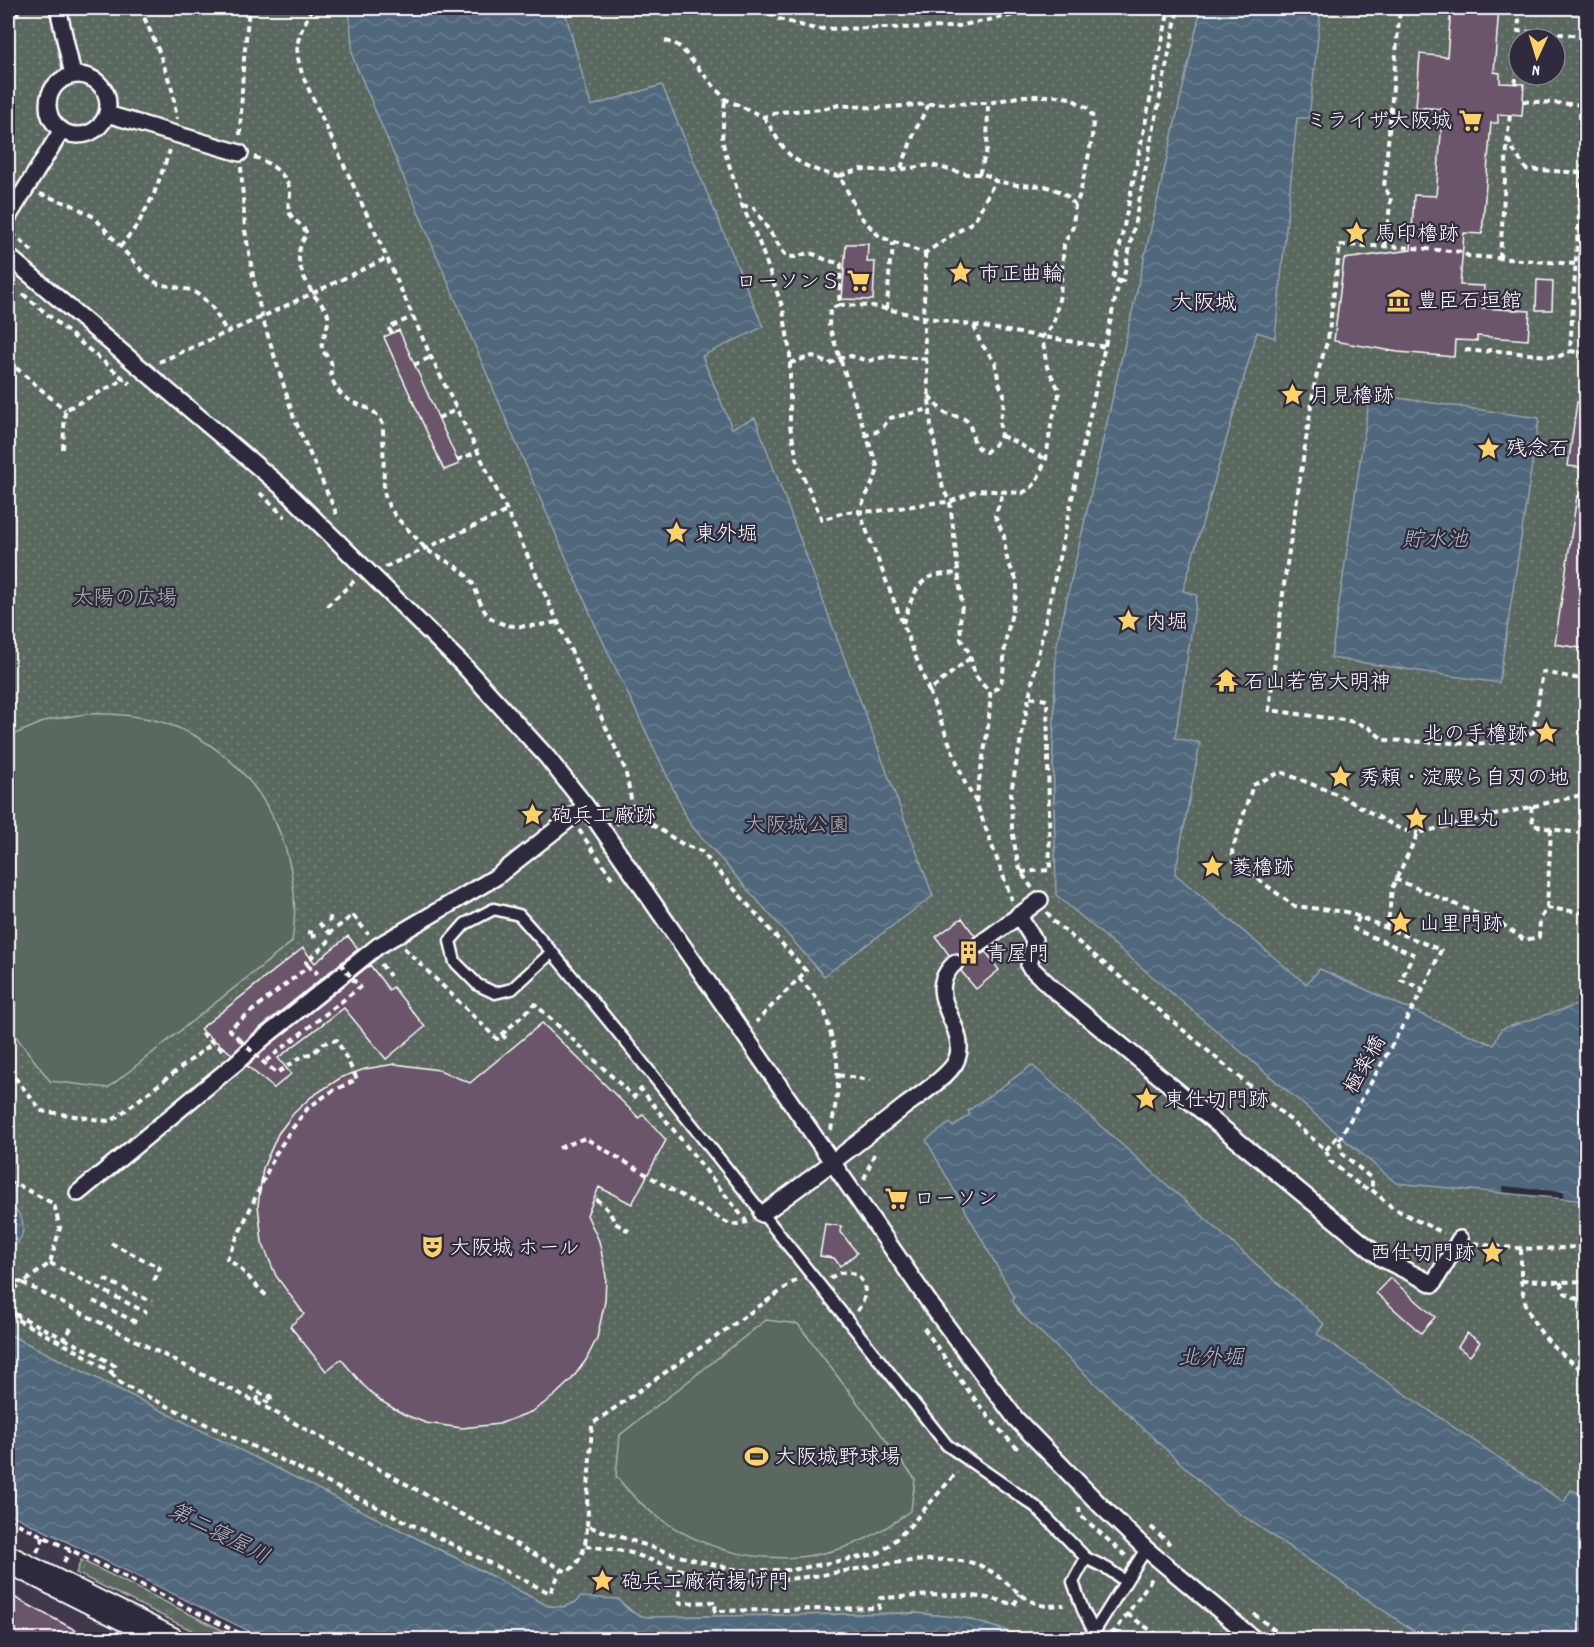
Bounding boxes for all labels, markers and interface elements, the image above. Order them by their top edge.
north arrow [1507,27,1567,87]
text: N [1531,58,1541,81]
supermarket icon: ミライザ大阪城 [1457,107,1483,133]
place label: ミライザ大阪城 [1306,108,1452,138]
place icon: 馬印櫓跡 [1344,220,1370,246]
place label: 馬印櫓跡 [1375,221,1459,251]
place icon: 市正曲輪 [948,260,974,286]
place label: 市正曲輪 [979,261,1063,291]
supermarket icon: ローソンＳ [846,268,872,294]
place label: ローソンＳ [736,269,841,299]
museum icon: 豊臣石垣館 [1386,287,1412,313]
place label: 豊臣石垣館 [1417,288,1522,318]
district label: 大阪城 [1171,289,1237,320]
place icon: 月見櫓跡 [1279,382,1305,408]
place label: 月見櫓跡 [1310,383,1394,413]
place icon: 残念石 [1475,435,1501,461]
place label: 残念石 [1506,436,1569,466]
place icon: 東外堀 [664,520,690,546]
place label: 東外堀 [695,521,758,551]
water label: 貯水池 [1402,526,1469,557]
park label: 太陽の広場 [73,585,178,615]
place icon: 内堀 [1115,608,1141,634]
place label: 内堀 [1146,609,1188,639]
temple icon: 石山若宮大明神 [1213,668,1239,694]
place label: 石山若宮大明神 [1244,669,1391,699]
place icon: 北の手櫓跡 [1533,720,1559,746]
place label: 北の手櫓跡 [1423,721,1528,751]
place icon: 秀頼・淀殿ら自刃の地 [1328,764,1354,790]
place label: 秀頼・淀殿ら自刃の地 [1359,765,1569,795]
place icon: 砲兵工廠跡 [520,802,546,828]
place label: 砲兵工廠跡 [551,803,656,833]
place icon: 山里丸 [1404,805,1430,831]
place label: 山里丸 [1435,806,1498,836]
park label: 大阪城公園 [745,812,850,842]
place icon: 菱櫓跡 [1200,854,1226,880]
place label: 菱櫓跡 [1231,855,1294,885]
place icon: 山里門跡 [1388,910,1414,936]
place label: 山里門跡 [1419,911,1503,941]
building icon: 青屋門 [955,940,981,966]
place label: 青屋門 [986,941,1049,971]
street label: 極楽橋 [1338,1031,1395,1100]
place icon: 東仕切門跡 [1133,1086,1159,1112]
place label: 東仕切門跡 [1164,1087,1269,1117]
supermarket icon: ローソン [883,1185,909,1211]
place label: ローソン [914,1186,998,1216]
theatre icon: 大阪城 ホール [419,1234,445,1260]
place label: 大阪城 ホール [450,1235,580,1265]
place icon: 西仕切門跡 [1480,1239,1506,1265]
place label: 西仕切門跡 [1370,1240,1475,1270]
water label: 北外堀 [1178,1344,1246,1375]
sports icon: 大阪城野球場 [744,1443,770,1469]
place label: 大阪城野球場 [775,1444,901,1474]
water label: 第二寝屋川 [162,1496,274,1574]
place icon: 砲兵工廠荷揚げ門 [590,1568,616,1594]
place label: 砲兵工廠荷揚げ門 [621,1569,789,1599]

